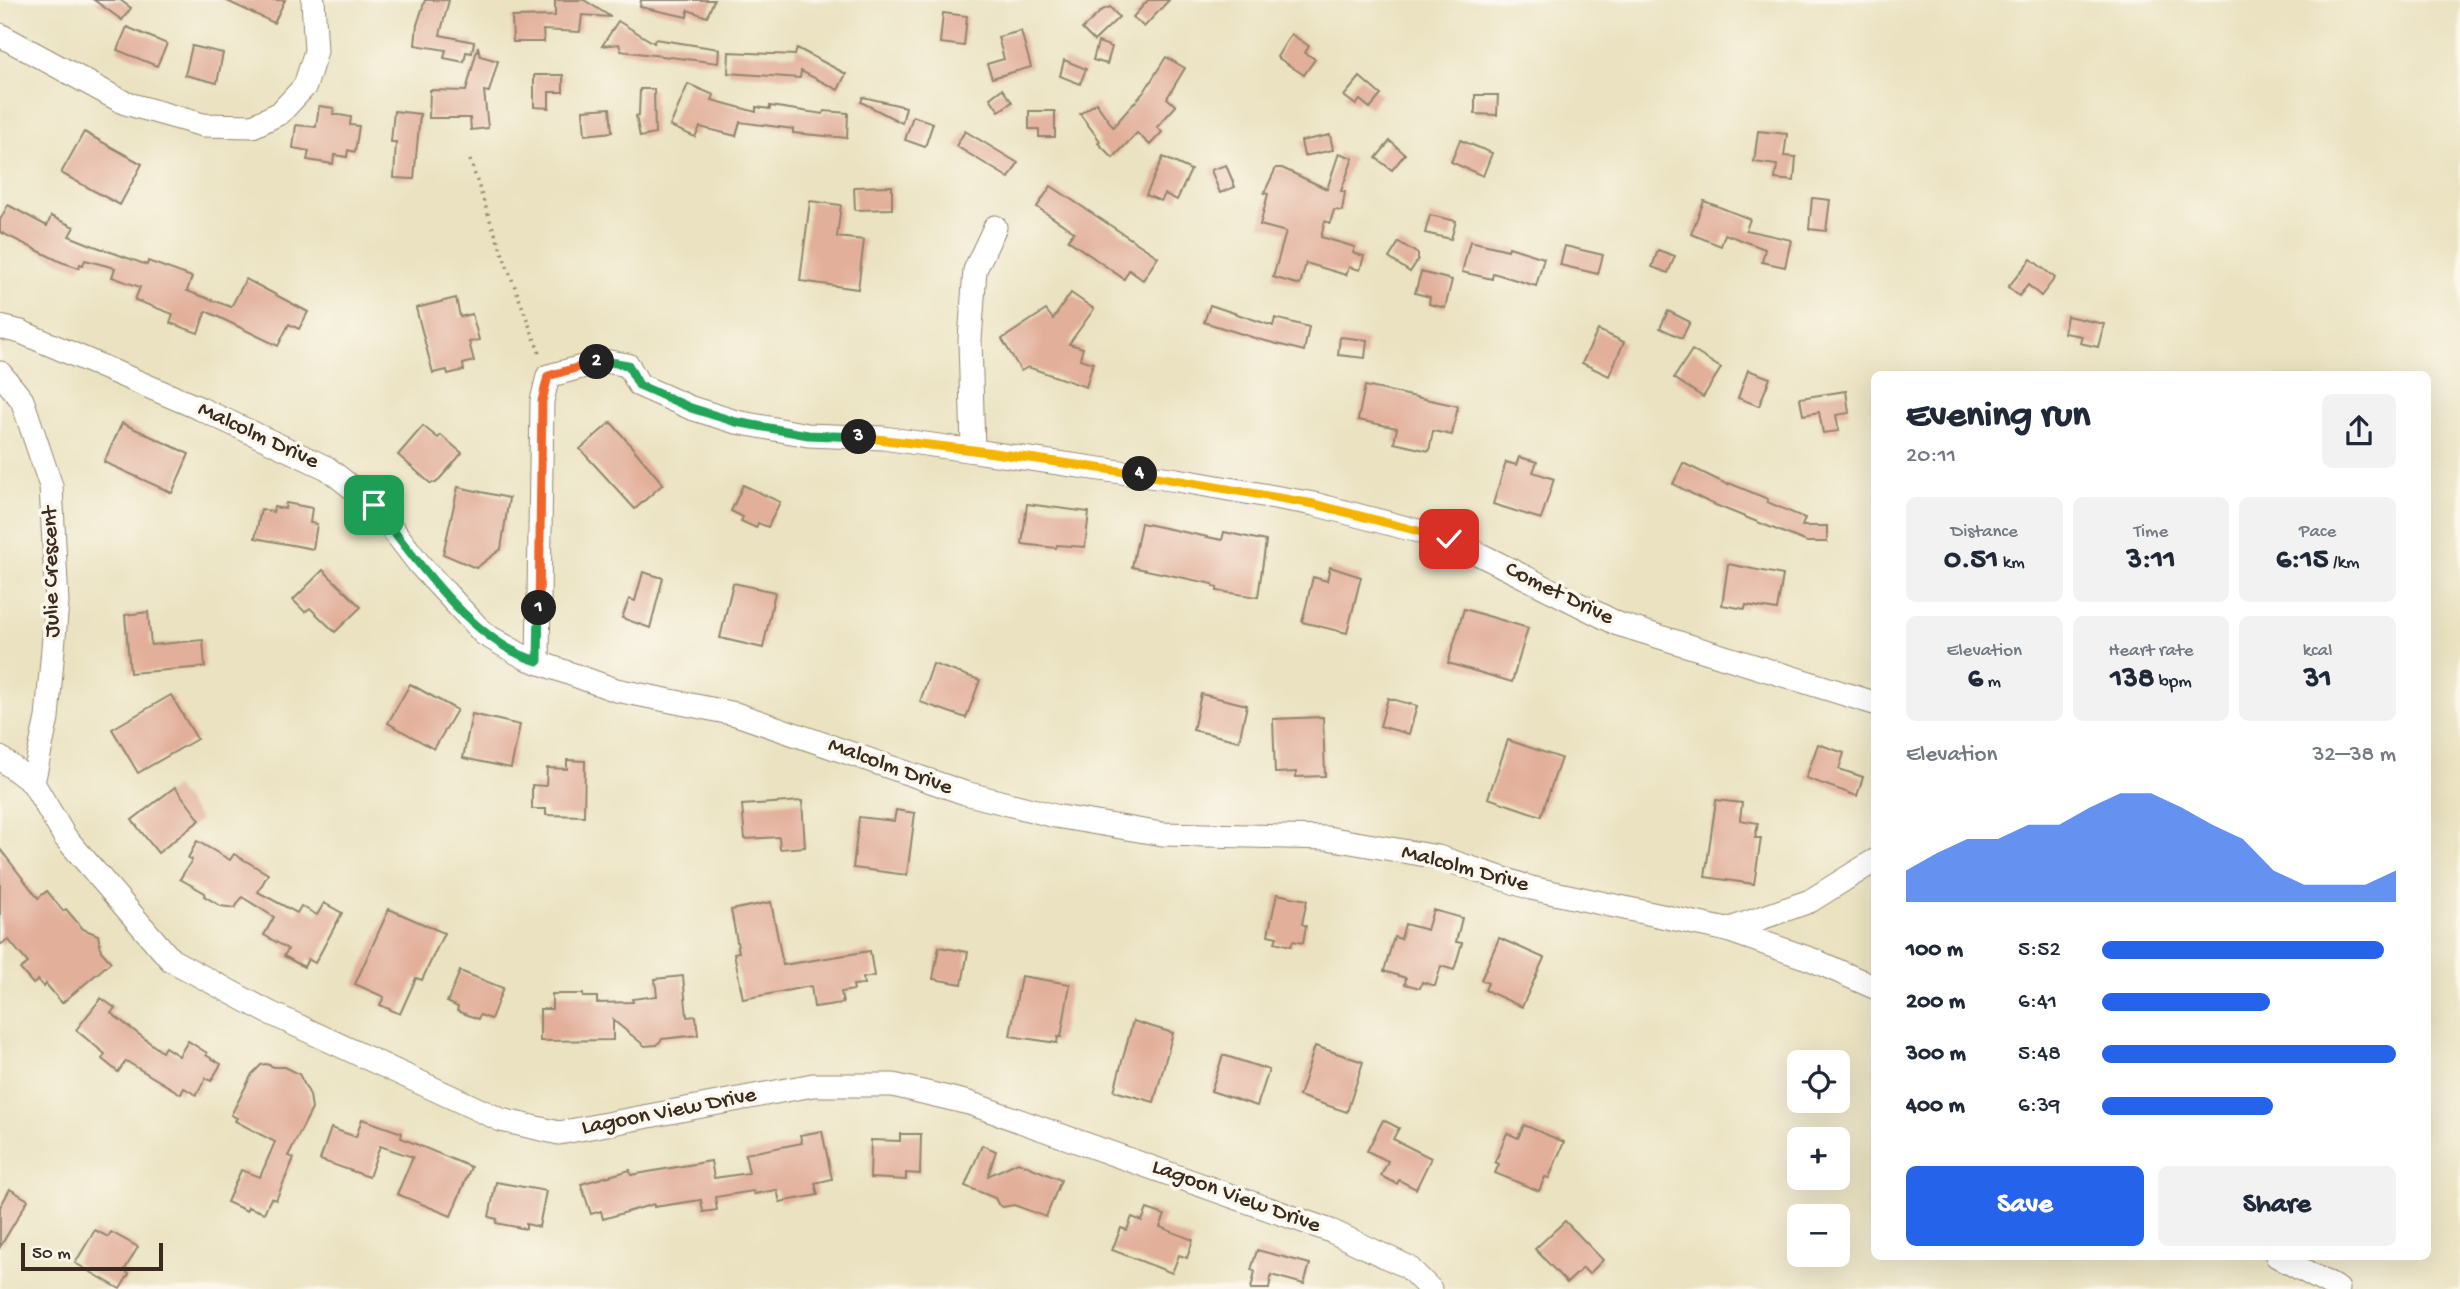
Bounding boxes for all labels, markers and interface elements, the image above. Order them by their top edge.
pin: 2 [580,344,614,380]
text: 2 [592,350,601,373]
button: share [2322,394,2396,468]
text: Evening run [1906,395,2090,439]
street label: Malcolm Drive [193,396,324,476]
pin: 3 [842,420,876,454]
text: 3 [854,425,863,448]
text: 20:11 [1906,443,1956,470]
pin: 4 [1122,456,1158,491]
text: 4 [1135,462,1144,485]
pin [344,475,404,535]
icon: arrive [355,486,393,524]
street label: Julie Crescent [37,505,67,638]
pin [1419,509,1479,569]
icon: check [1430,520,1468,558]
text: Distance [1951,521,2018,544]
text: Time [2134,521,2168,544]
text: Pace [2299,521,2336,544]
text: 0.51 [1944,544,1998,579]
text: 3:11 [2126,544,2176,579]
text: 6:15 [2276,544,2328,579]
text: km [1998,552,2025,575]
text: /km [2328,552,2359,575]
street label: Comet Drive [1500,556,1619,632]
pin: 1 [522,590,556,626]
text: 1 [535,596,542,619]
text: Elevation [1947,640,2022,663]
text: Heart rate [2108,640,2194,663]
text: kcal [2303,640,2333,663]
text: 6 [1968,663,1983,698]
text: 138 [2110,663,2154,698]
text: 31 [2304,663,2332,698]
text: m [1983,671,2001,694]
text: bpm [2154,671,2192,694]
street label: Malcolm Drive [824,732,957,802]
text: Elevation [1906,742,1997,769]
text: 32–38 m [2312,742,2396,769]
street label: Malcolm Drive [1398,839,1533,899]
text: 100 m [1906,937,1963,964]
text: 5:52 [2018,937,2061,964]
text: 200 m [1906,989,1965,1016]
text: 6:41 [2018,989,2057,1016]
text: 300 m [1906,1041,1966,1068]
text: 5:48 [2018,1041,2061,1068]
map controls [1787,1050,1850,1267]
button: locate [1787,1050,1850,1113]
street label: Lagoon View Drive [579,1082,760,1142]
text: 400 m [1906,1093,1965,1120]
text: 6:39 [2018,1093,2060,1120]
button: + [1787,1127,1850,1190]
street label: Lagoon View Drive [1148,1154,1325,1240]
button: Save [1906,1166,2144,1246]
button: Share [2158,1166,2396,1246]
button: − [1787,1204,1850,1267]
scale bar [21,1240,163,1272]
text: 50 m [32,1243,71,1266]

